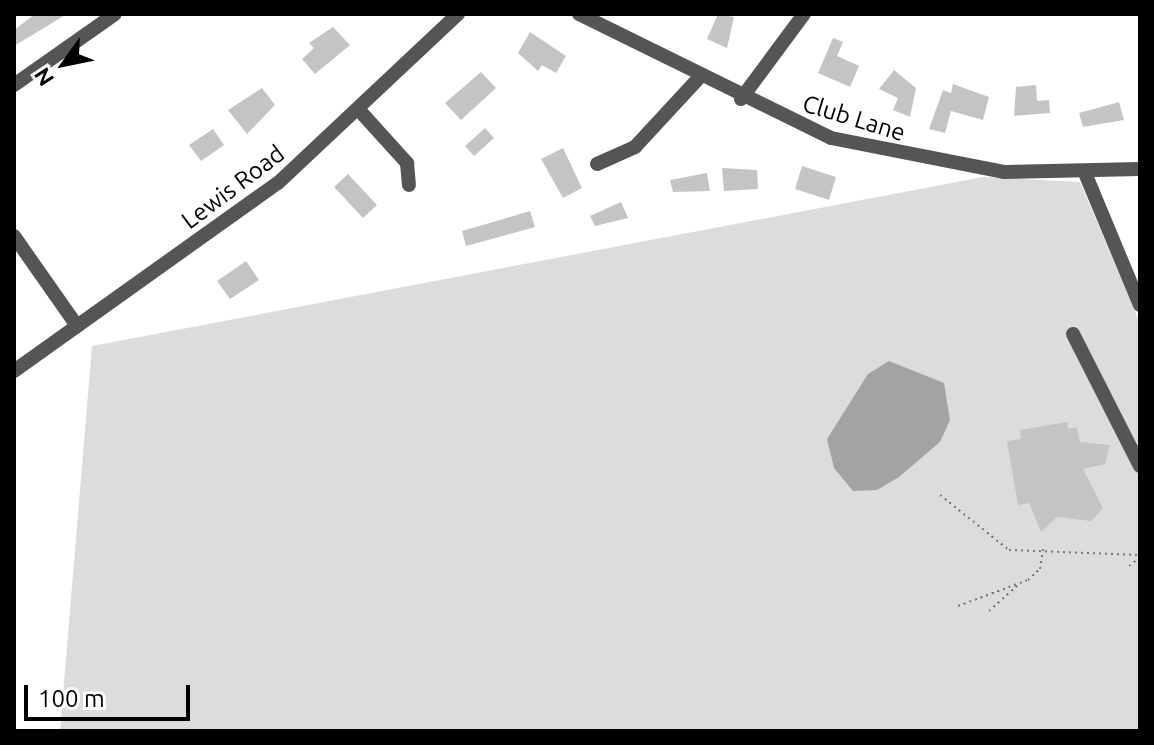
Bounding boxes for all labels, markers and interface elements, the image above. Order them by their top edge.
north arrow [24,24,104,104]
text: N [29,64,58,91]
street label: Club Lane [799,89,909,147]
street label: Lewis Road [176,139,290,235]
scale bar [28,669,194,719]
text: 100 m [38,685,105,712]

